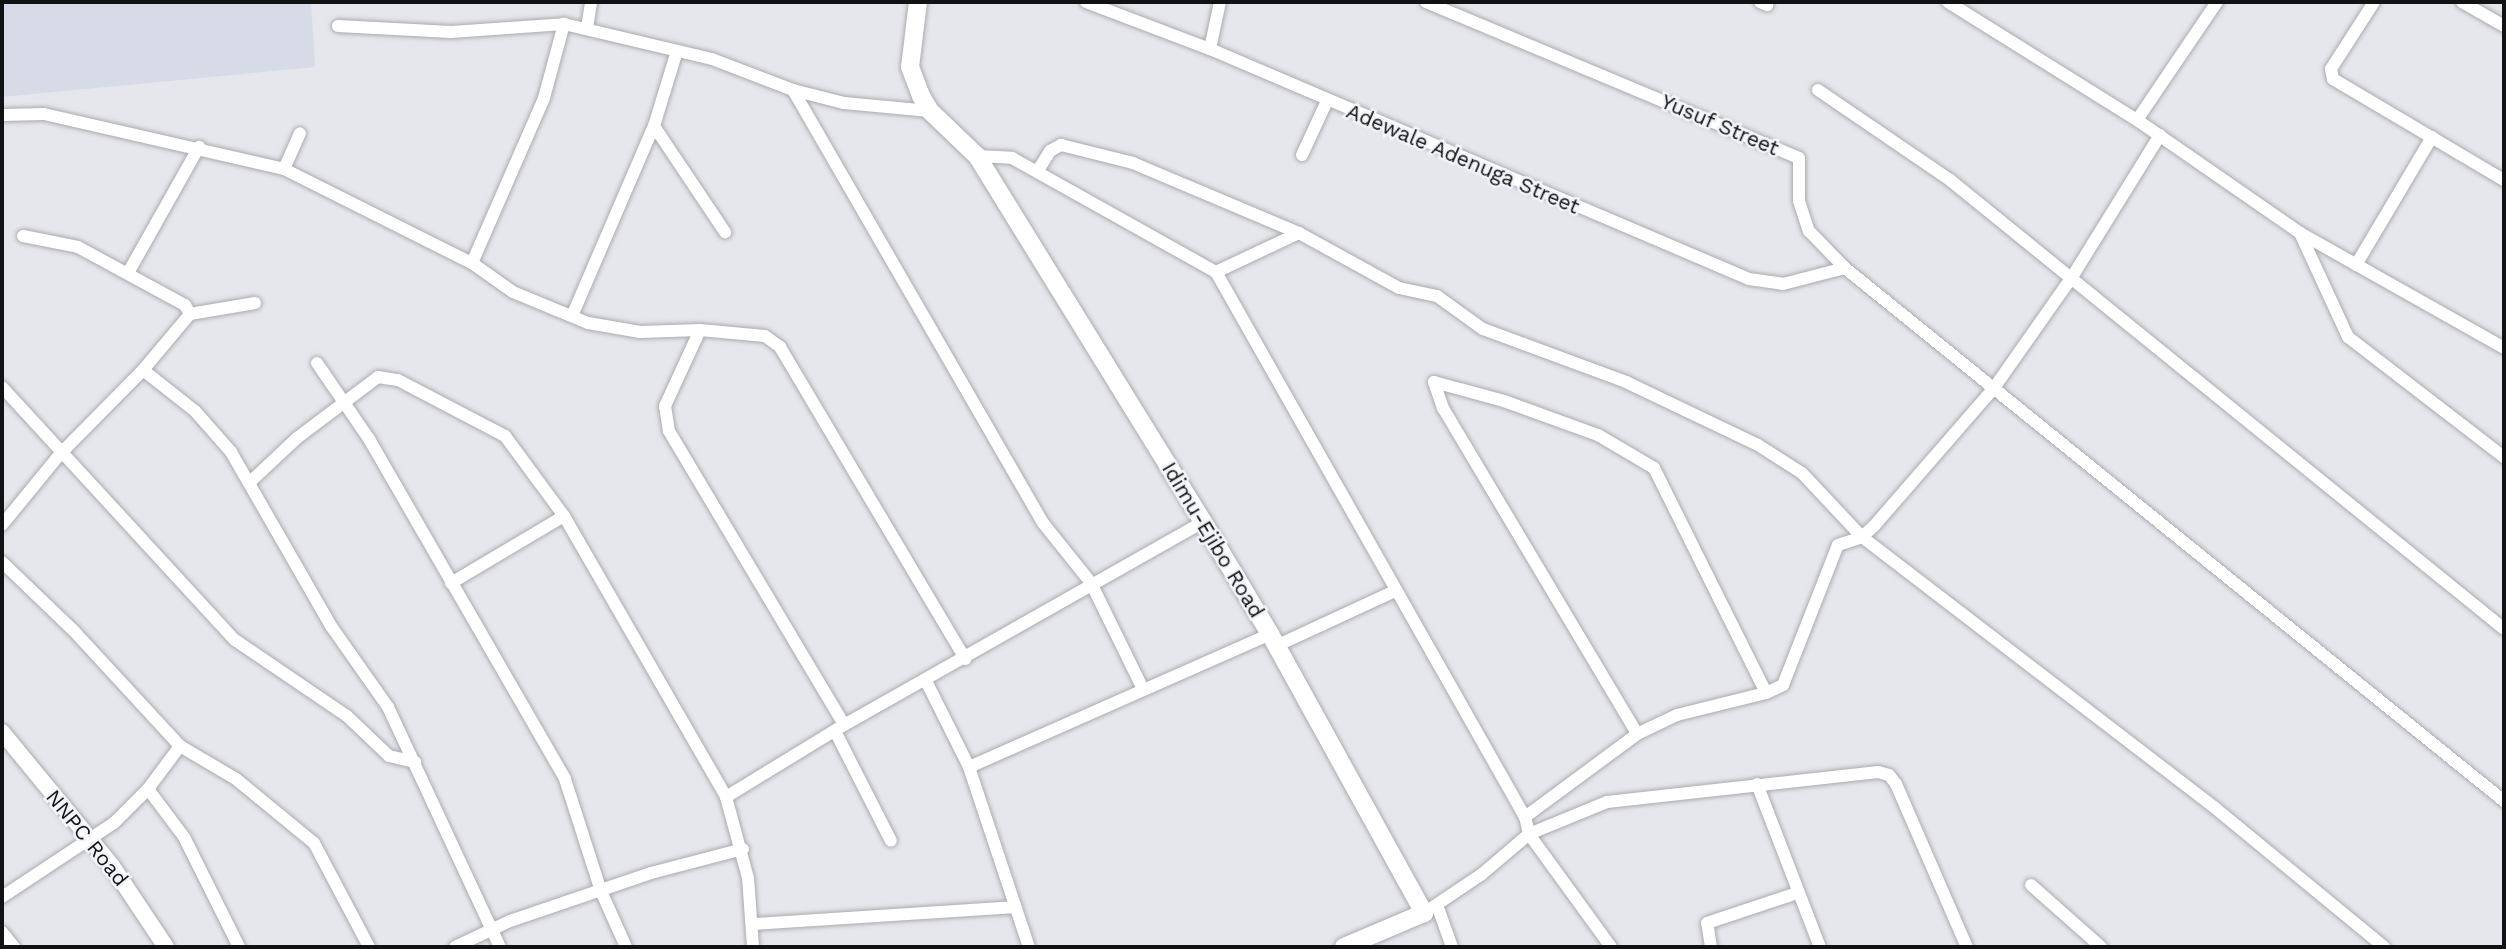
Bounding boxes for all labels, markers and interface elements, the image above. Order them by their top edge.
street label: Yusuf Street [1657,89,1783,161]
street label: Adewale Adenuga Street [1342,98,1584,220]
street label: Idimu-Ejibo Road [1157,458,1269,622]
street label: NNPC Road [41,785,133,891]

